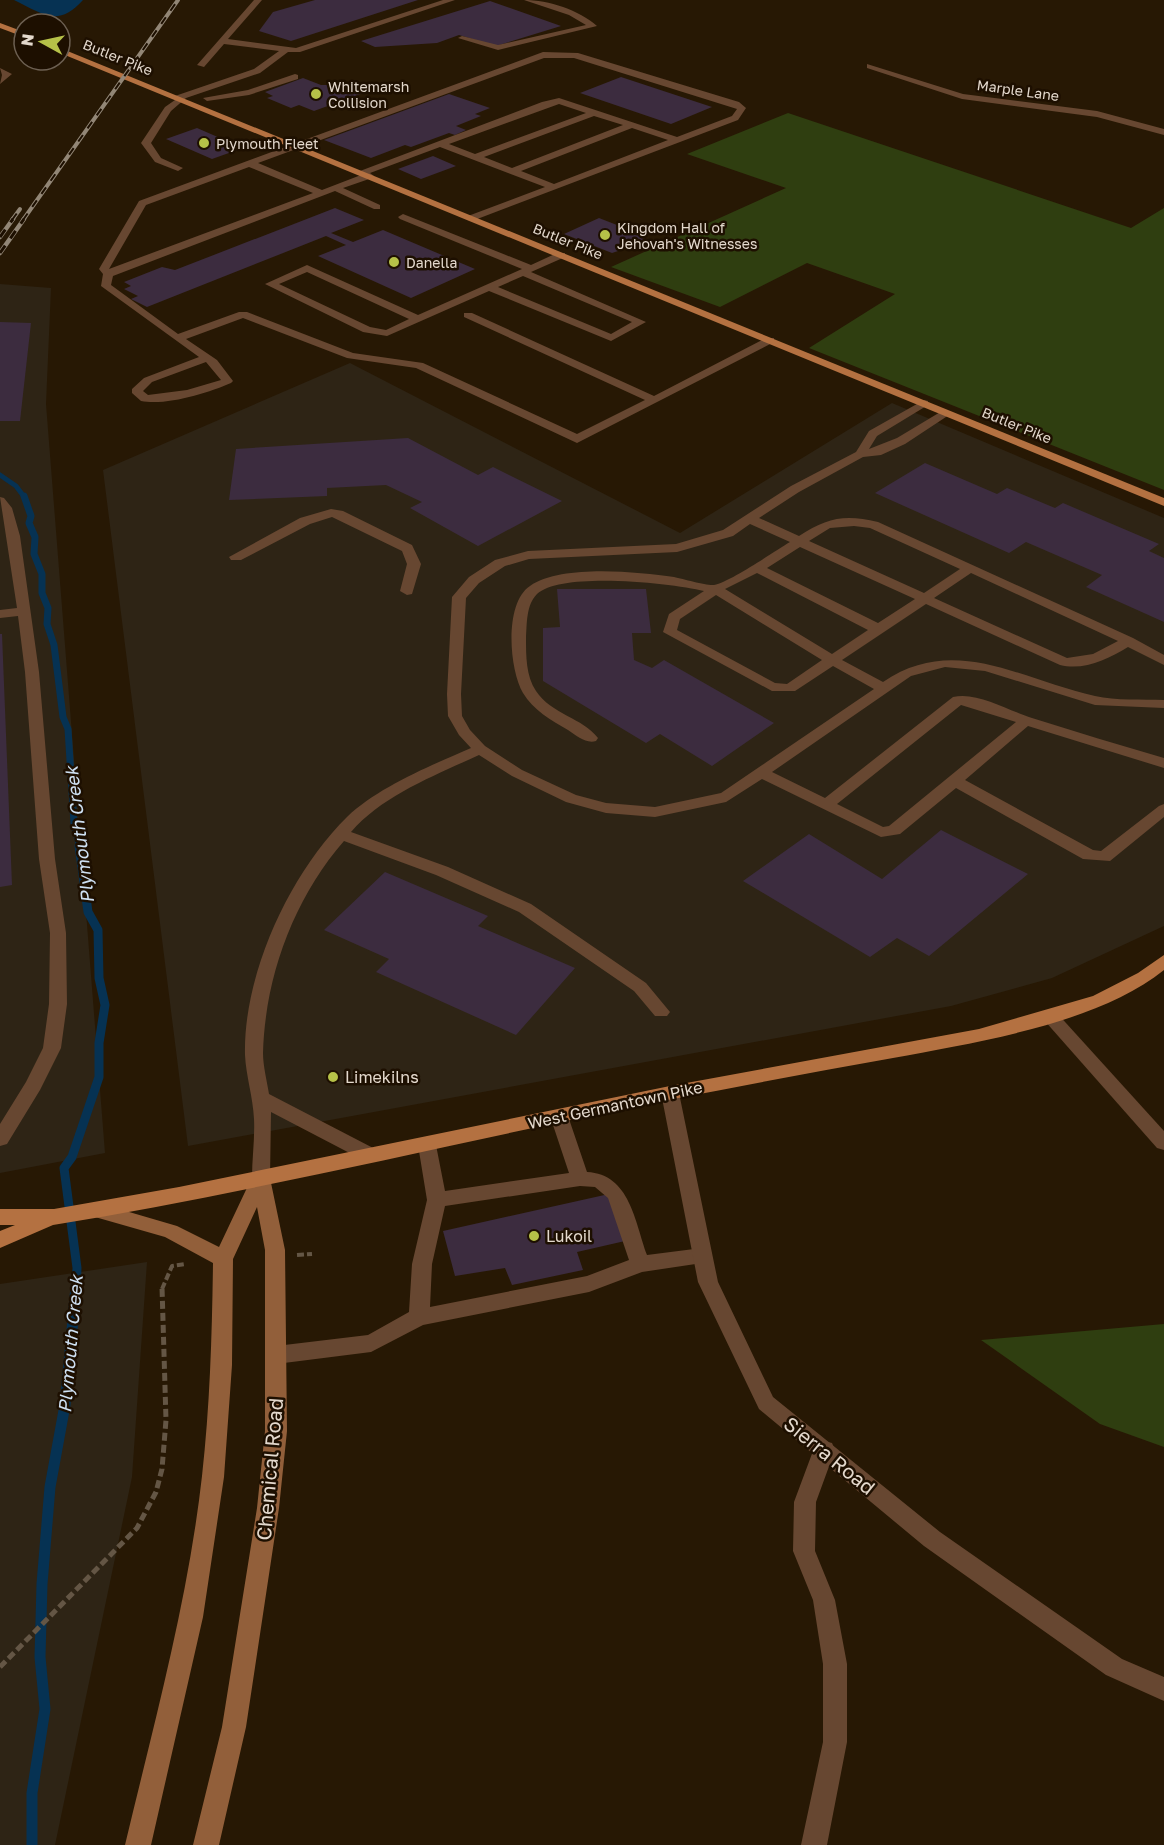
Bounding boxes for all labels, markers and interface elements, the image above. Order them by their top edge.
north arrow [12,12,72,72]
text: N [16,32,38,47]
street label: Butler Pike [81,35,155,79]
street label: Marple Lane [976,76,1060,104]
place label: Whitemarsh Collision [328,78,409,111]
marker: Whitemarsh Collision [309,87,323,101]
place label: Plymouth Fleet [216,135,319,152]
marker: Plymouth Fleet [197,136,211,150]
street label: Butler Pike [531,219,605,263]
place label: Kingdom Hall of Jehovah's Witnesses [617,219,757,252]
marker: Kingdom Hall of Jehovah's Witnesses [598,228,612,242]
place label: Danella [406,254,457,271]
marker: Danella [387,255,401,269]
street label: Butler Pike [980,403,1054,447]
water label: Plymouth Creek [59,763,98,905]
place label: Limekilns [345,1067,419,1087]
marker: Limekilns [326,1070,340,1084]
street label: West Germantown Pike [526,1077,704,1133]
place label: Lukoil [546,1226,592,1246]
marker: Lukoil [527,1229,541,1243]
water label: Plymouth Creek [53,1273,87,1414]
street label: Chemical Road [251,1397,287,1541]
street label: Sierra Road [780,1411,880,1499]

